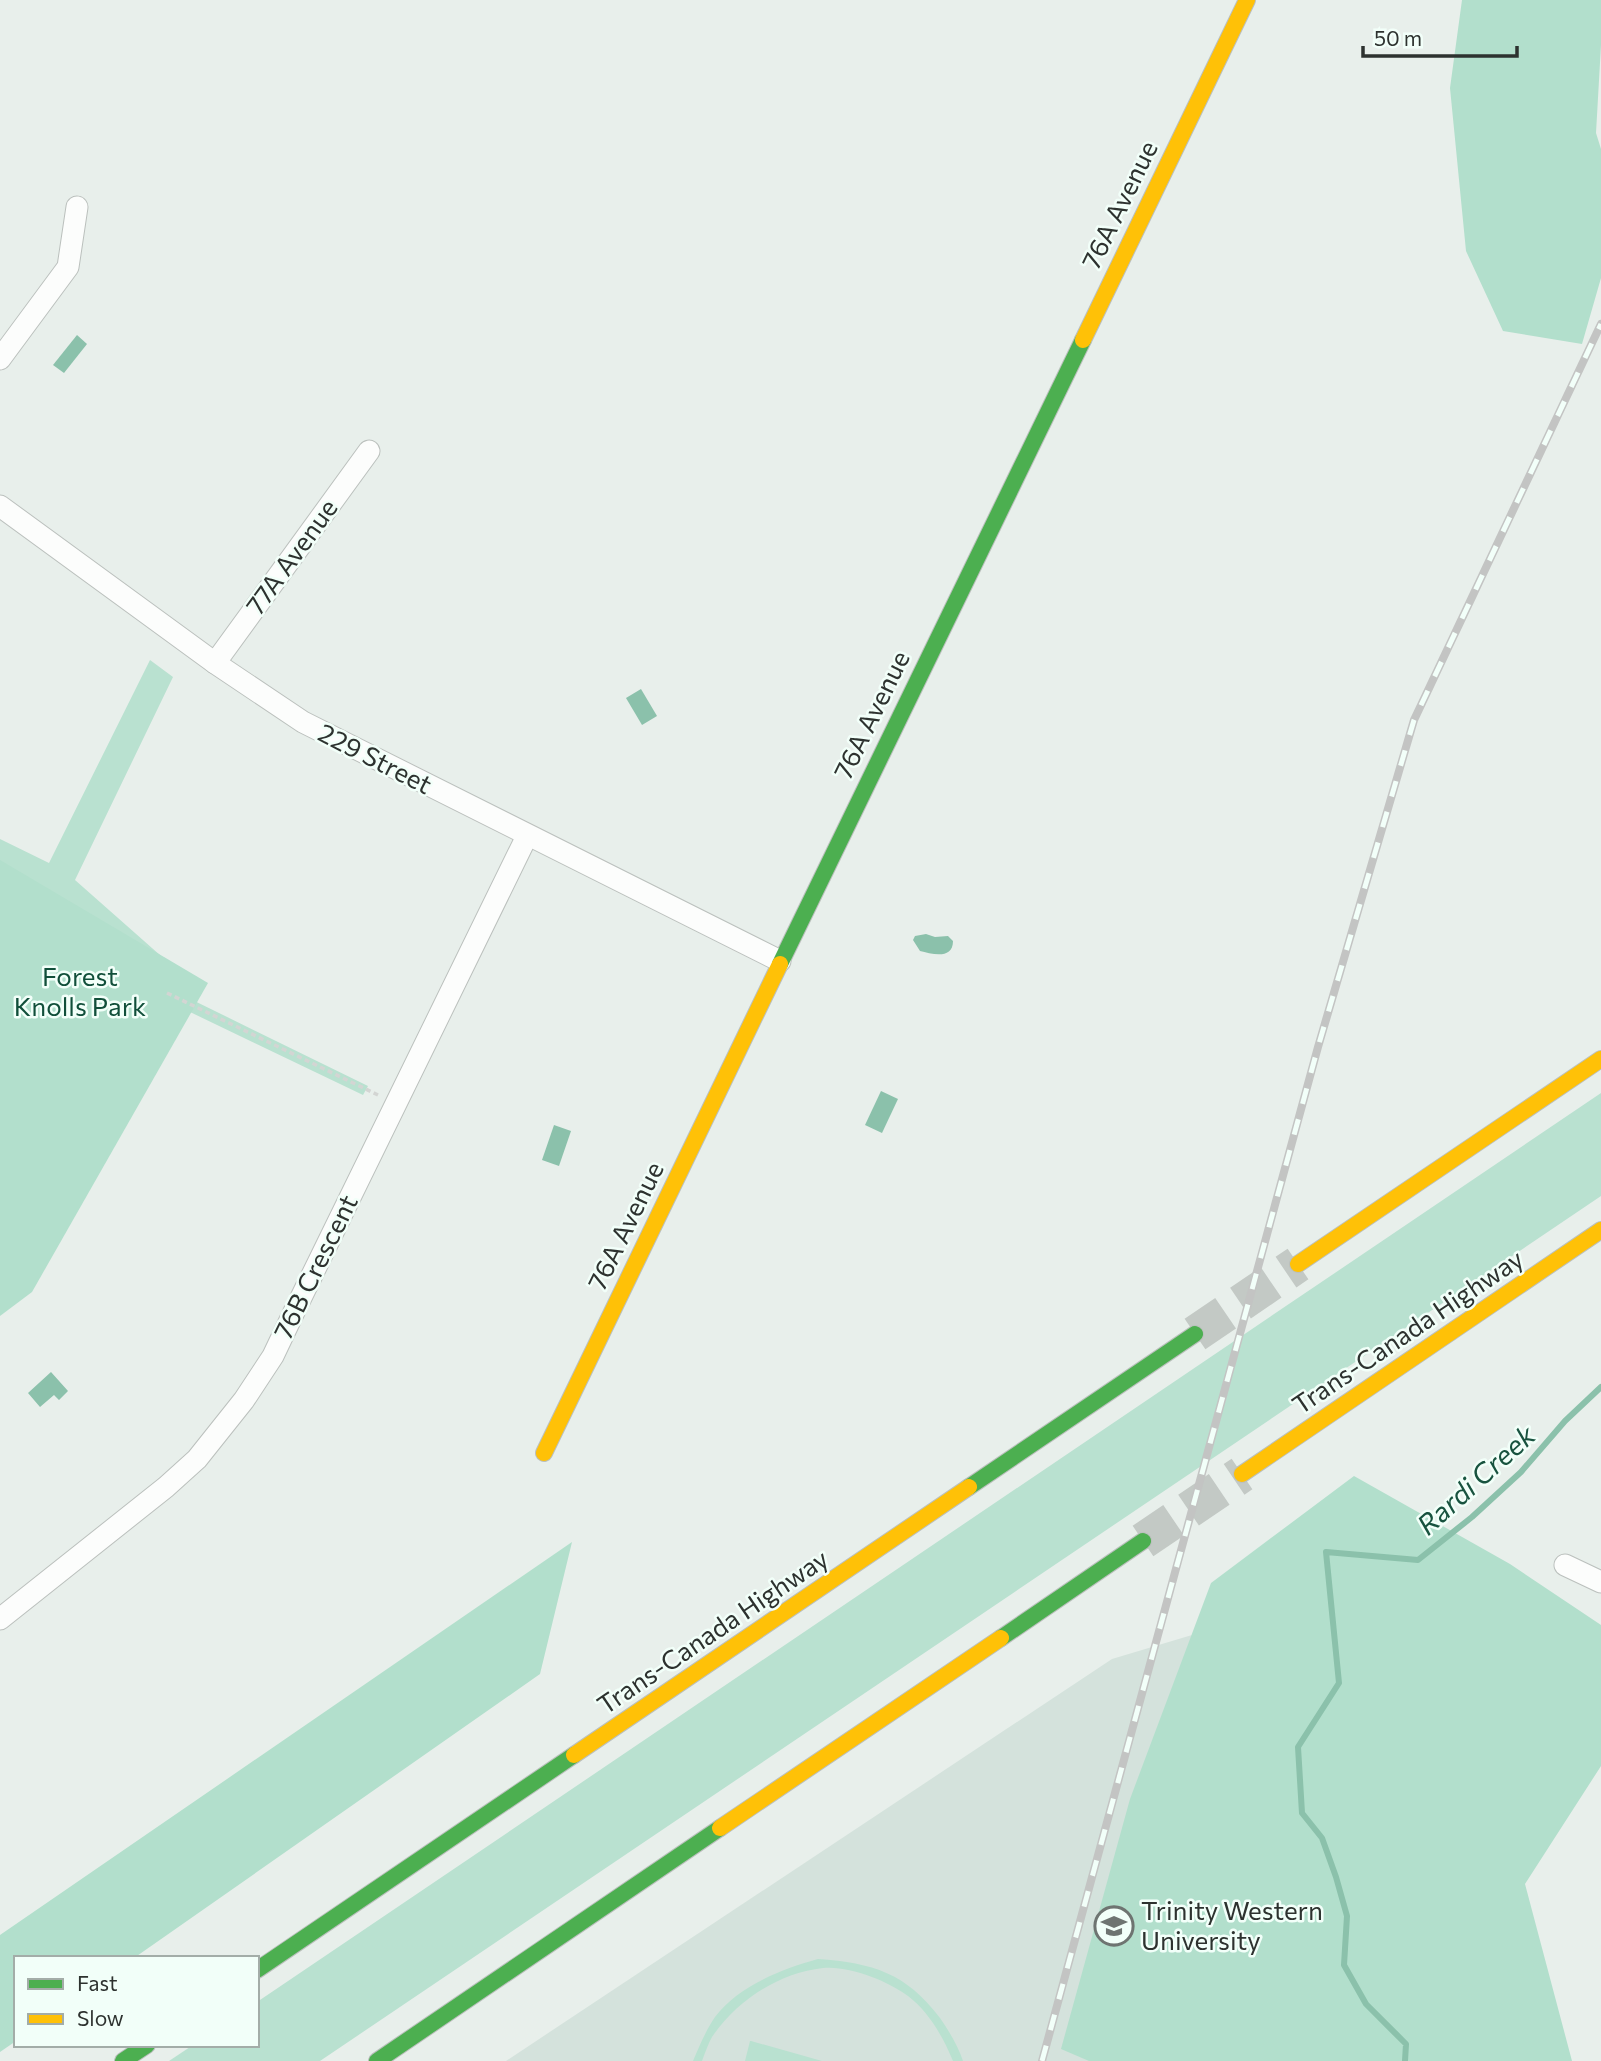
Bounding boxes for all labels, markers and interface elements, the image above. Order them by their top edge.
scale bar [1363,14,1517,58]
text: 50 m [1374,25,1422,50]
street label: 76A Avenue [1074,135,1163,273]
street label: 77A Avenue [239,492,343,620]
street label: 76A Avenue [826,645,915,783]
street label: 229 Street [314,716,438,799]
park label: Forest Knolls Park [14,960,146,1021]
street label: 76A Avenue [580,1156,669,1294]
street label: 76B Crescent [266,1189,363,1344]
street label: Trans-Canada Highway [1286,1242,1528,1420]
water label: Rardi Creek [1409,1417,1542,1541]
street label: Trans-Canada Highway [591,1542,833,1720]
place label: Trinity Western University [1141,1894,1323,1955]
school or university icon: Trinity Western University [1093,1905,1135,1947]
legend [14,1956,259,2047]
text: Fast [77,1970,118,1995]
text: Slow [77,2005,124,2030]

